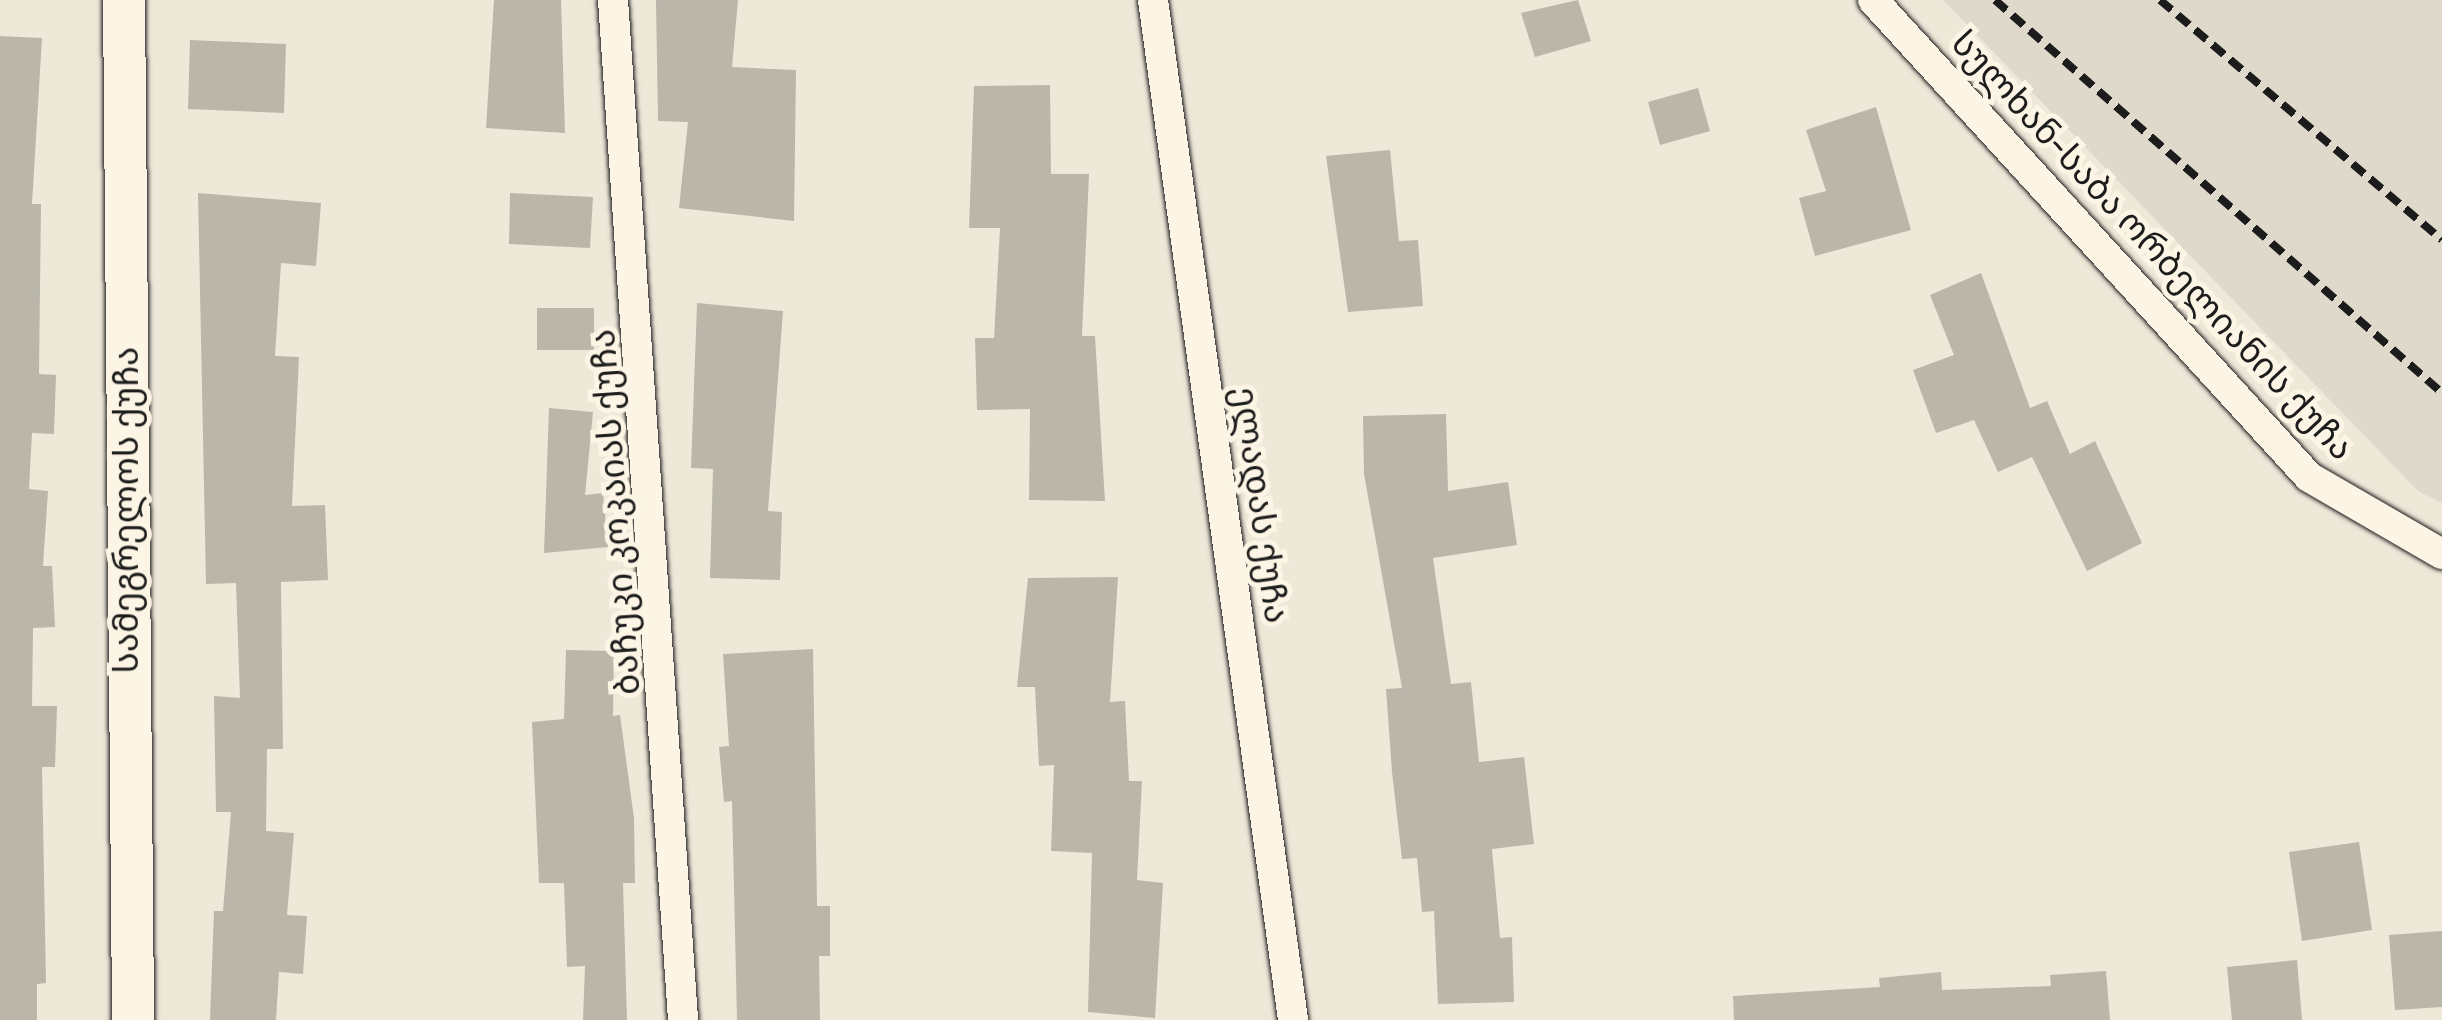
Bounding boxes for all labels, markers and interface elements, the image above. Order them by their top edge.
street label: სულხან-საბა ორბელიანის ქუჩა [1942,23,2362,469]
street label: ბაჩუკი კოკაიას ქუჩა [582,328,650,696]
street label: სამეგრელოს ქუჩა [106,347,148,673]
street label: ელადას ქუჩა [1223,384,1297,626]

